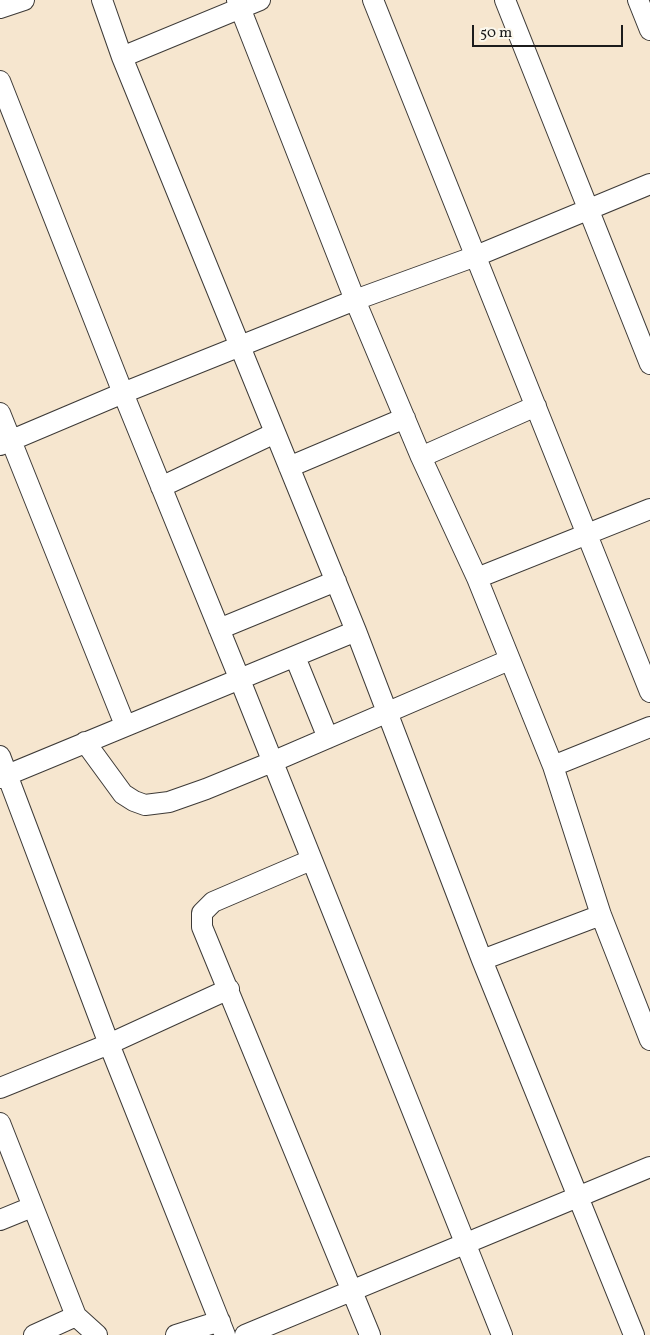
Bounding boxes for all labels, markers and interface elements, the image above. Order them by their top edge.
scale bar [475,15,626,47]
text: 50 m [480,23,512,44]

